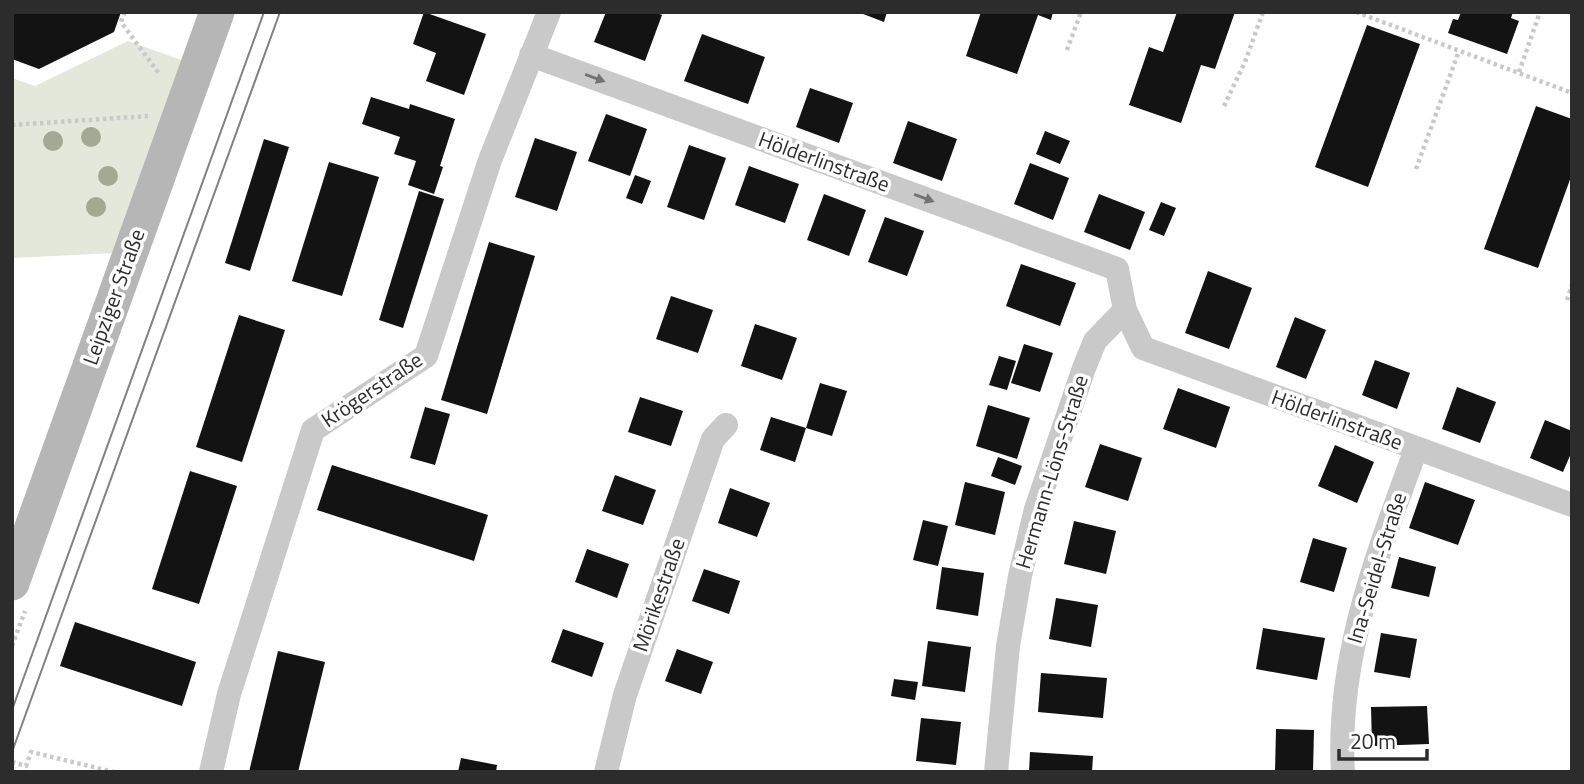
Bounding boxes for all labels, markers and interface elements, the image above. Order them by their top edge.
one-way arrow [585,73,606,84]
street label: Hölderlinstraße [754,123,894,200]
one-way arrow [914,193,935,204]
street label: Leipziger Straße [74,224,152,369]
street label: Krögerstraße [314,343,429,435]
street label: Hermann-Löns-Straße [1006,371,1096,573]
street label: Hölderlinstraße [1267,381,1407,458]
street label: Ina-Seidel-Straße [1338,488,1414,647]
street label: Mörikestraße [624,533,692,656]
scale bar [1339,718,1426,762]
text: 20 m [1350,725,1396,757]

